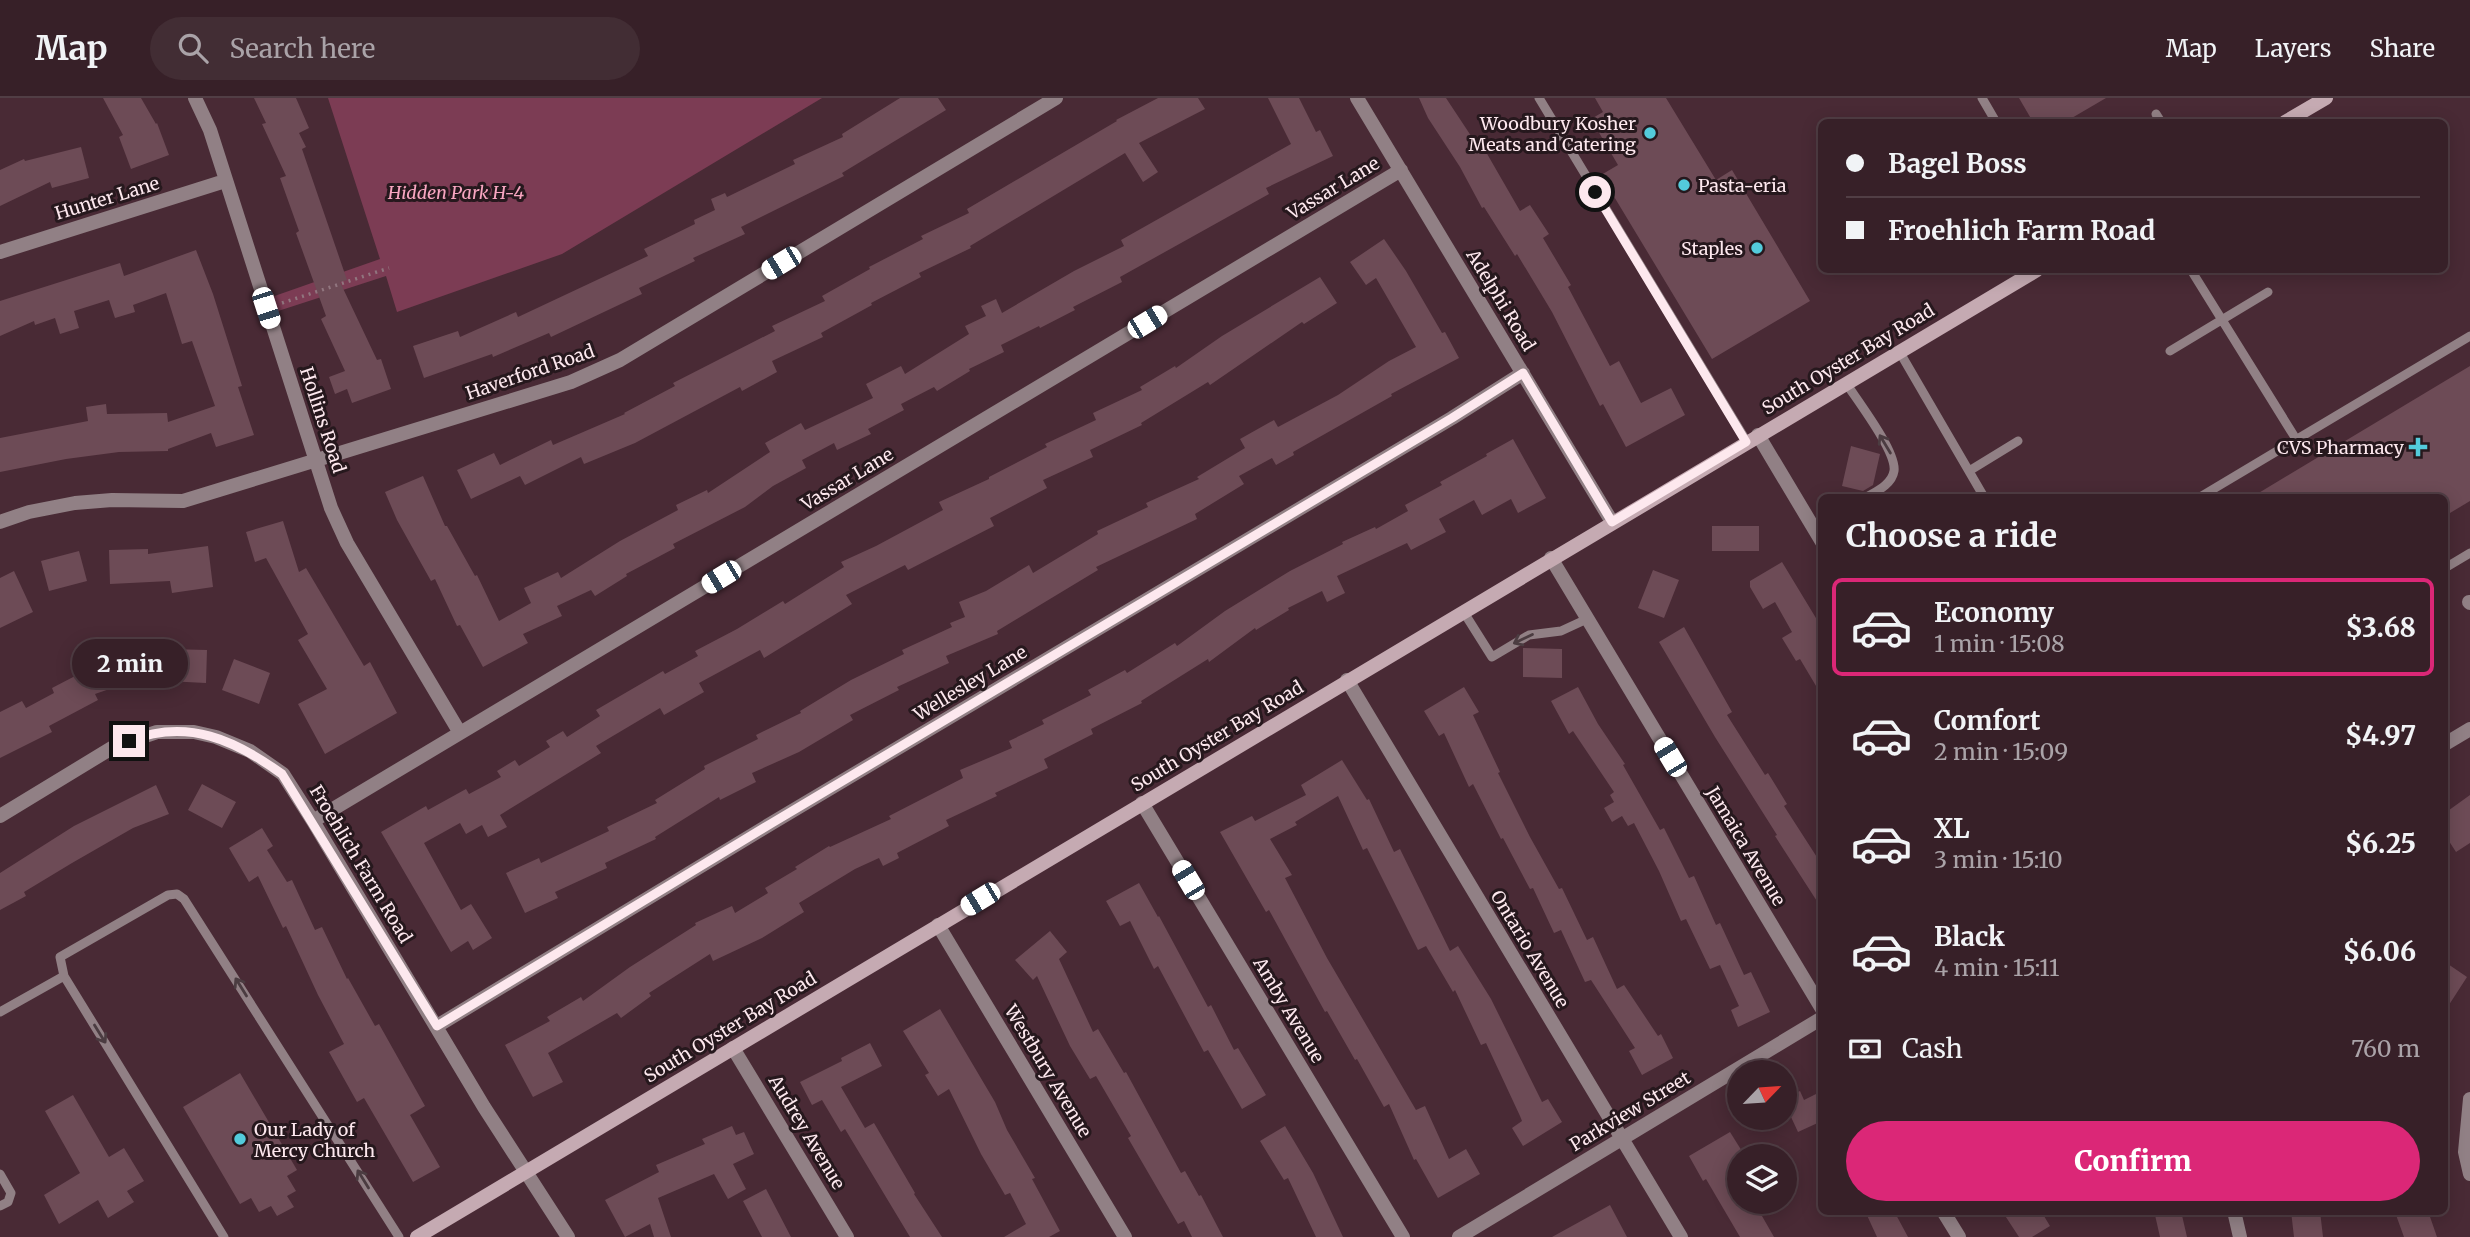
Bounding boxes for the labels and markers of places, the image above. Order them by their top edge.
place label: Woodbury Kosher Meats and Catering [1469,112,1636,156]
marker: Woodbury Kosher Meats and Catering [1642,125,1658,141]
place label: Pasta-eria [1698,174,1787,197]
marker: Pasta-eria [1676,177,1692,193]
place label: Staples [1681,237,1743,260]
marker: Staples [1749,240,1765,256]
place label: CVS Pharmacy [2277,436,2405,459]
marker: CVS Pharmacy [2410,439,2426,455]
place label: Our Lady of Mercy Church [254,1118,375,1162]
marker: Our Lady of Mercy Church [232,1131,248,1147]

